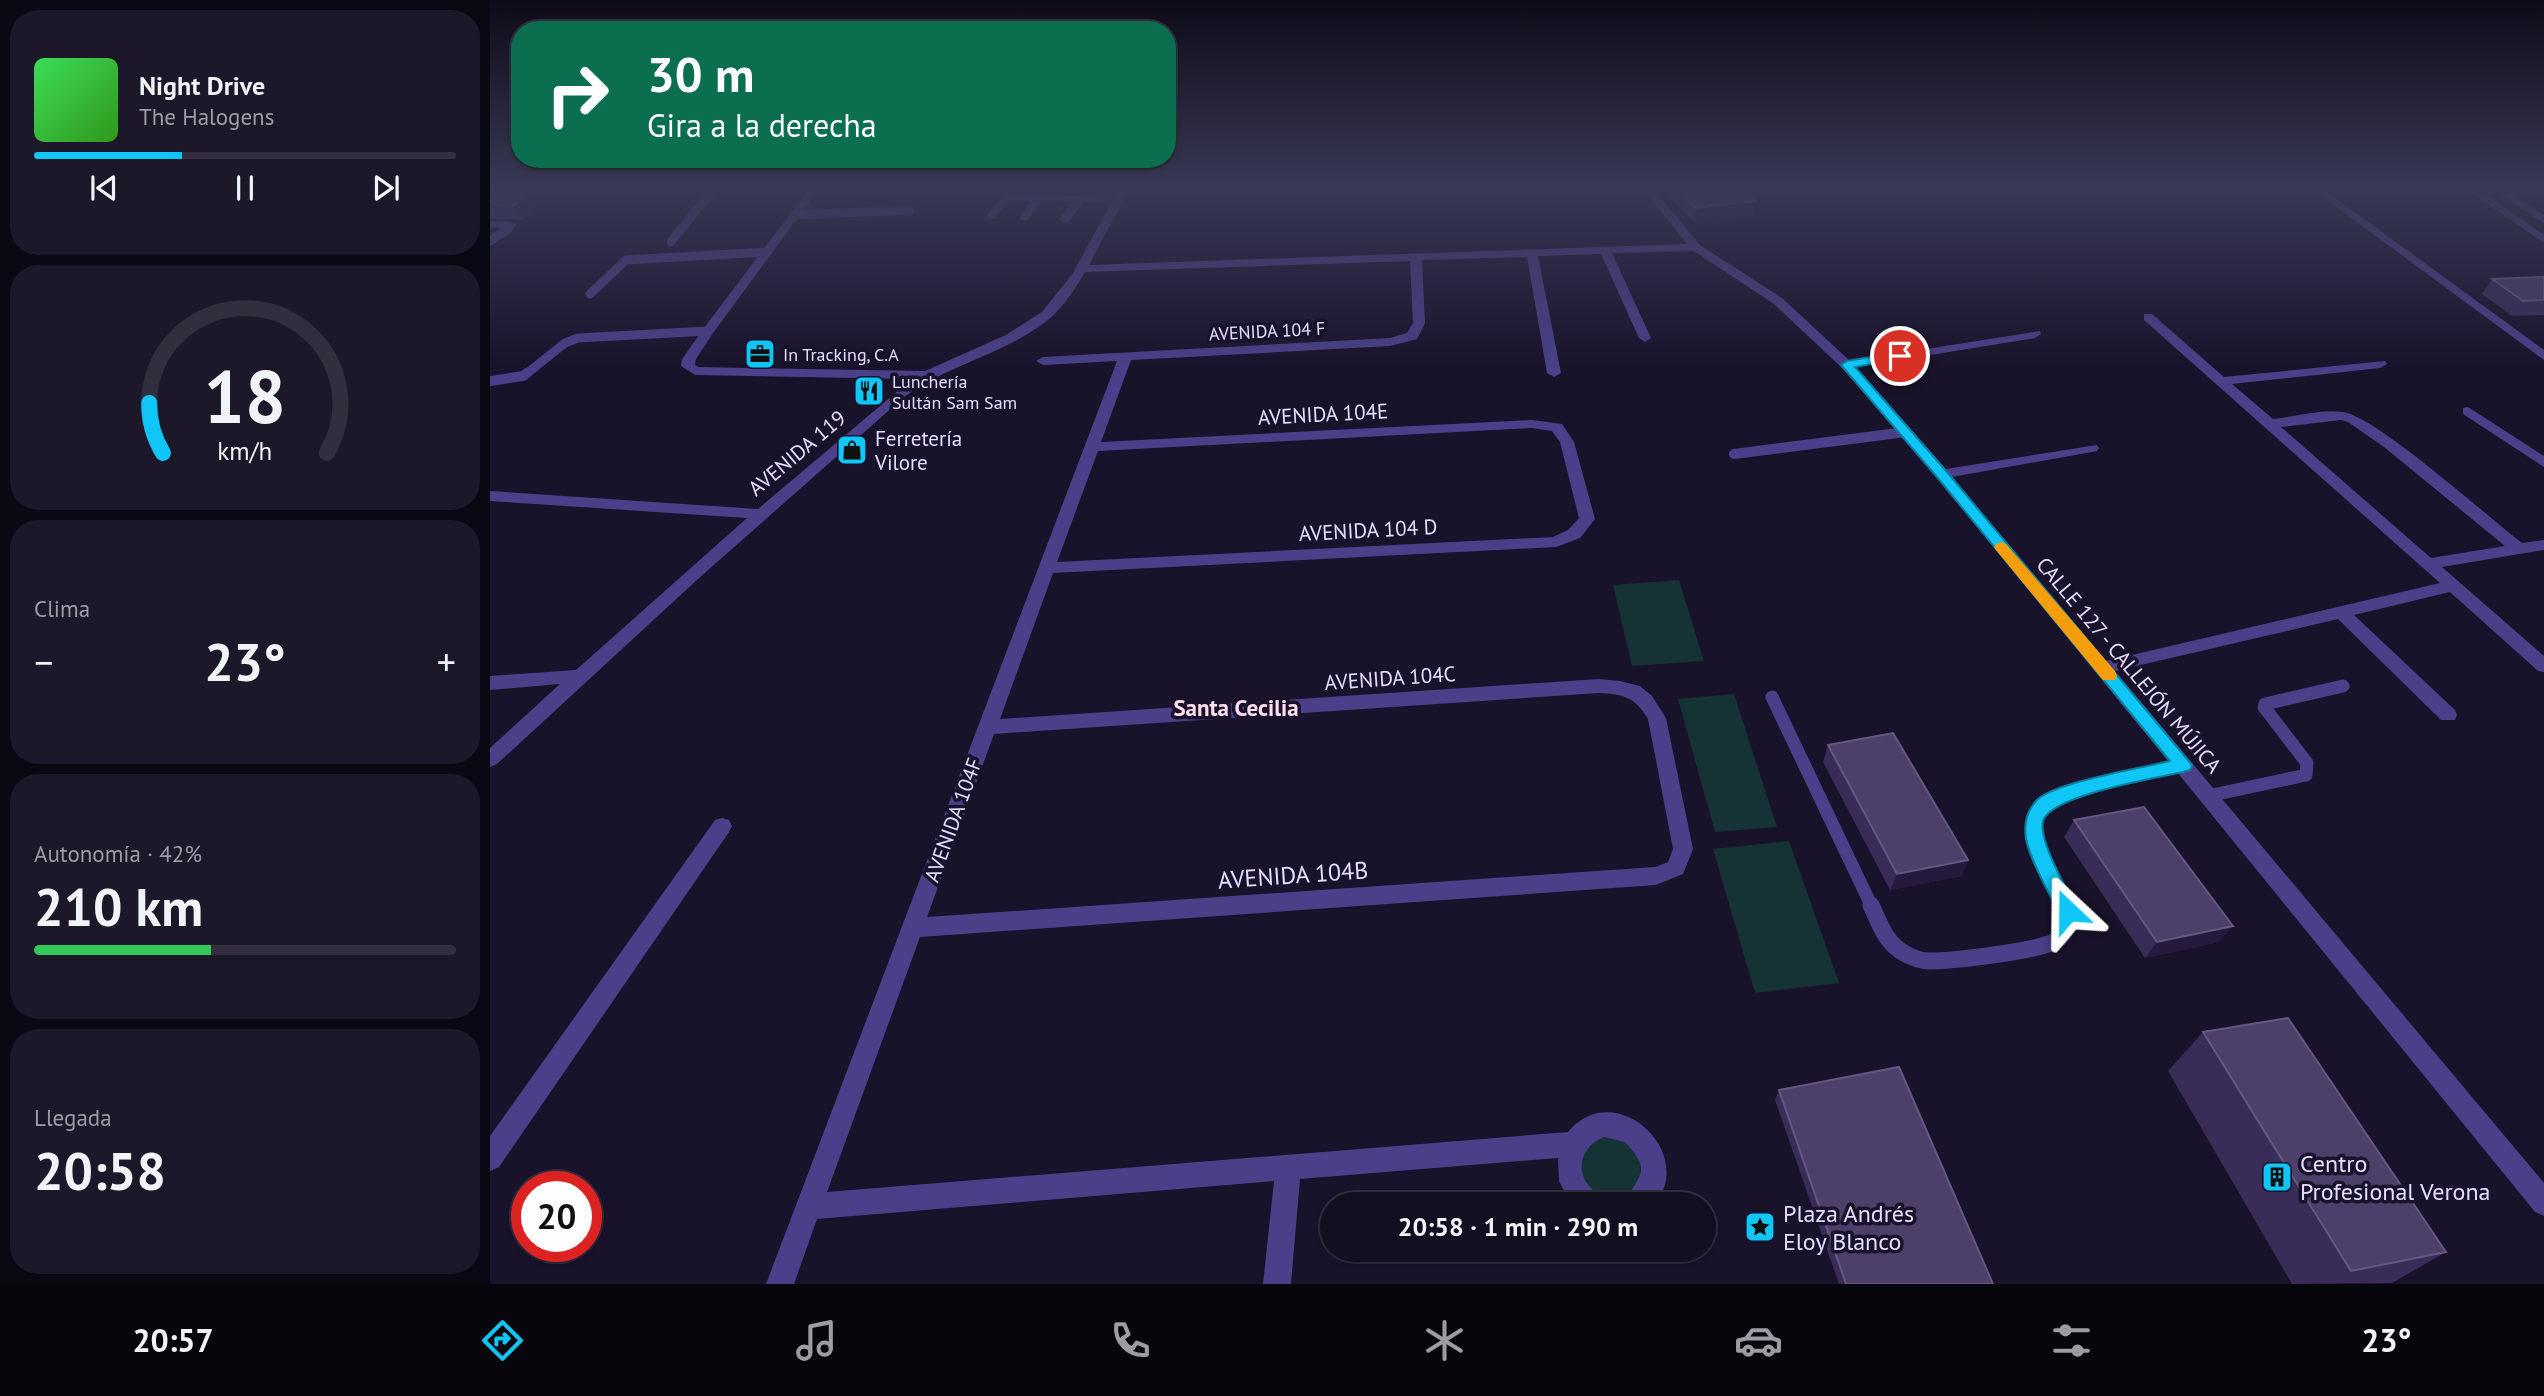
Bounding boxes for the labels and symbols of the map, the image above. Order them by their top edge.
street label: AVENIDA 104 F [1208,316,1326,346]
pin [1870,326,1930,386]
office icon: In Tracking, C.A [743,337,777,371]
place label: In Tracking, C.A [783,343,899,366]
place label: Lunchería Sultán Sam Sam [892,370,1017,414]
restaurant icon: Lunchería Sultán Sam Sam [852,374,886,408]
street label: AVENIDA 104E [1257,397,1389,431]
street label: AVENIDA 119 [743,404,851,502]
place label: Ferretería Vilore [874,425,962,476]
shop icon: Ferretería Vilore [835,433,869,467]
street label: AVENIDA 104 D [1298,513,1438,547]
street label: CALLE 127 - CALLEJÓN MÚJICA [2031,551,2228,779]
street label: AVENIDA 104C [1324,660,1456,696]
district label: Santa Cecilia [1173,693,1299,722]
street label: AVENIDA 104F [918,754,988,886]
street label: AVENIDA 104B [1217,854,1369,896]
position arrow [2031,874,2105,948]
place label: Centro Profesional Verona [2300,1148,2491,1207]
building icon: Centro Profesional Verona [2260,1160,2294,1194]
speed limit sign: 20 [511,1171,602,1262]
place label: Plaza Andrés Eloy Blanco [1783,1198,1914,1257]
place icon: Plaza Andrés Eloy Blanco [1743,1210,1777,1244]

